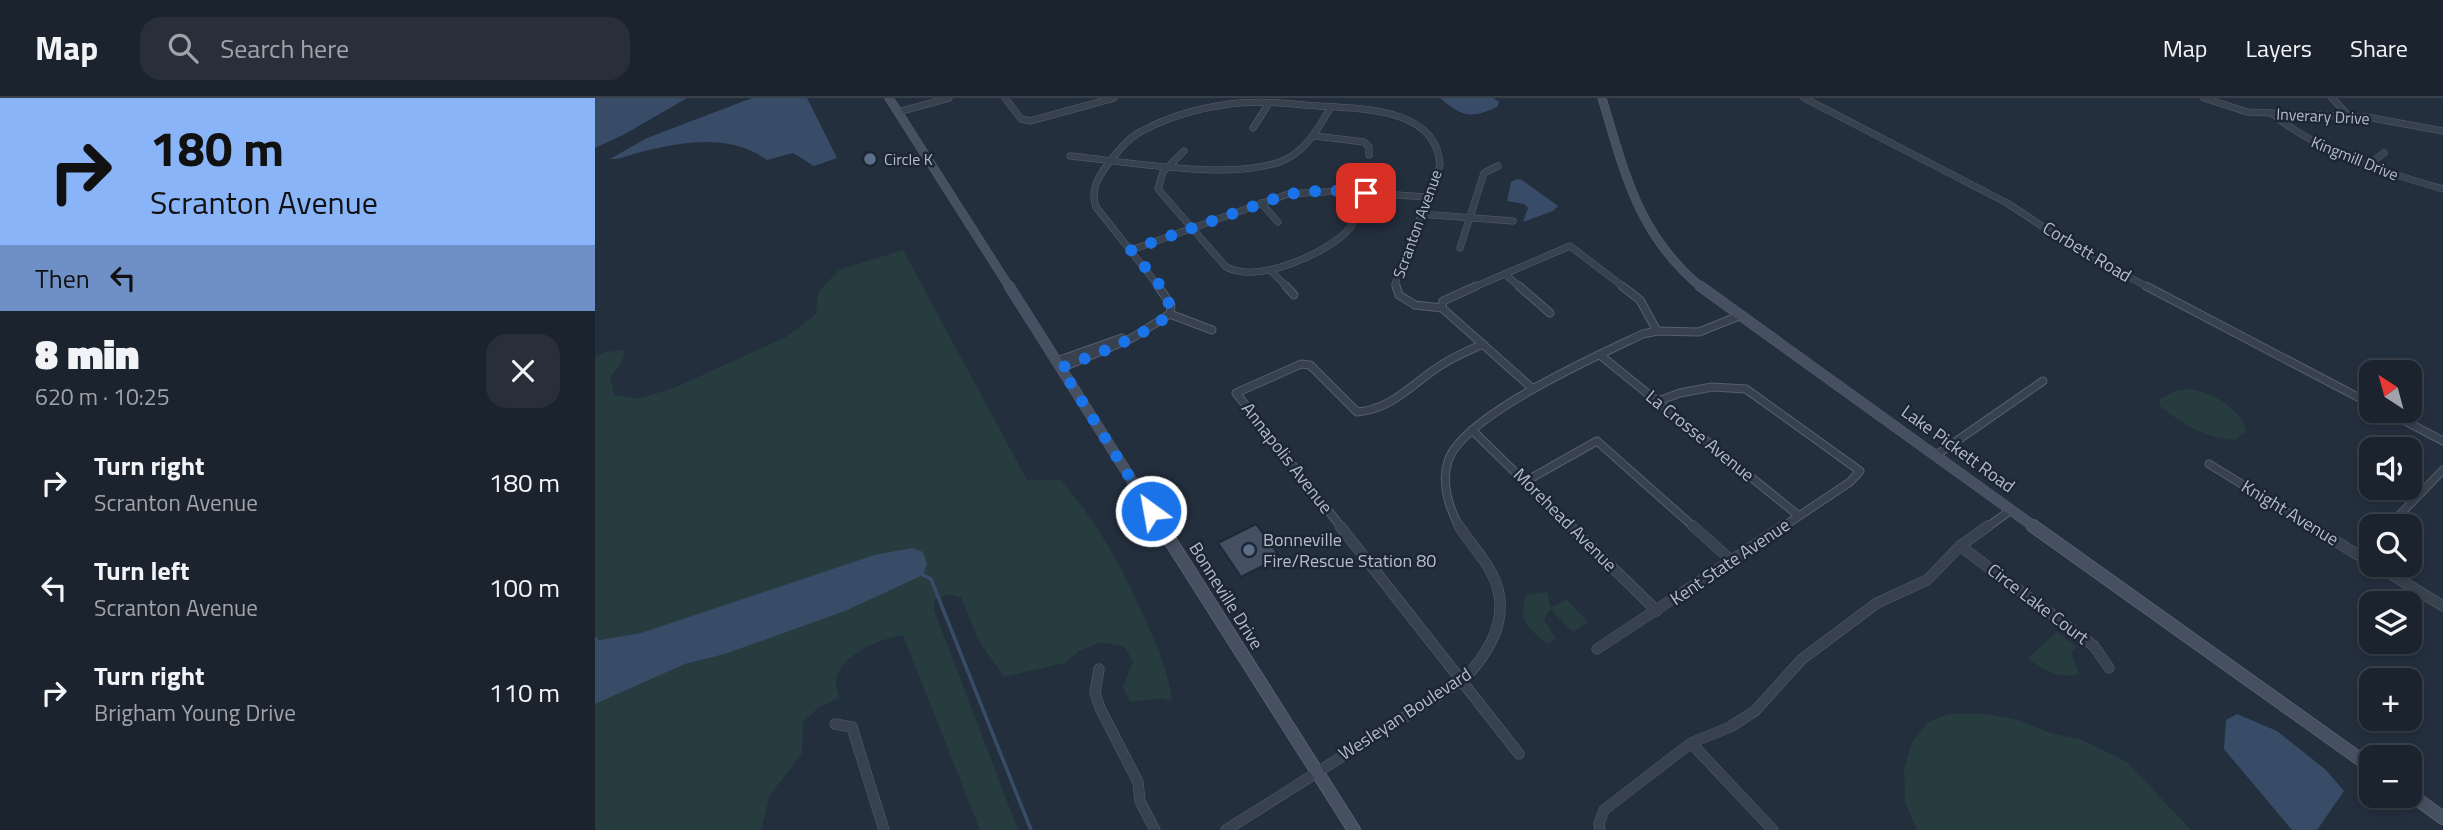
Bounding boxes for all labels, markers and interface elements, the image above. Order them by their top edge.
search box [140,17,630,80]
text: Map [35,23,98,73]
icon: search [164,29,202,67]
text: Search here [220,29,349,68]
text: Map [2163,30,2208,66]
text: Layers [2246,30,2312,66]
text: Share [2350,30,2408,66]
street label: Inverary Drive [2276,102,2370,130]
text: 180 m [150,110,284,185]
icon: right [35,126,126,217]
street label: Kingmill Drive [2308,130,2402,186]
place label: Circle K [884,147,933,171]
marker: Circle K [862,151,878,167]
pin [1336,163,1396,223]
street label: Scranton Avenue [1386,166,1448,282]
icon: arrive [1347,174,1385,212]
text: Scranton Avenue [150,178,378,226]
street label: Corbett Road [2038,214,2137,289]
text: Then [35,259,90,298]
icon: left [104,259,142,297]
text: 8 min [35,321,139,385]
button: close [486,334,560,408]
north arrow [2359,360,2422,424]
map controls [2359,360,2422,808]
text: 620 m · 10:25 [35,379,170,414]
street label: La Crosse Avenue [1640,383,1760,488]
street label: Annapolis Avenue [1235,396,1340,519]
street label: Lake Pickett Road [1896,398,2021,499]
button: sound [2359,437,2422,500]
text: Turn right [94,446,205,485]
street label: Morehead Avenue [1507,462,1623,578]
text: 180 m [489,463,560,502]
icon: right [35,464,73,502]
street label: Knight Avenue [2236,473,2344,552]
position arrow [1114,474,1188,548]
text: Scranton Avenue [94,485,258,520]
street label: Kent State Avenue [1664,511,1795,612]
button: search [2359,514,2422,577]
place label: Bonneville Fire/Rescue Station 80 [1263,526,1436,574]
street label: Bonneville Drive [1183,537,1270,655]
marker: Bonneville Fire/Rescue Station 80 [1241,542,1257,558]
text: Turn left [94,551,189,590]
street label: Circe Lake Court [1982,556,2095,651]
text: 100 m [489,568,560,607]
icon: left [35,569,73,607]
text: Scranton Avenue [94,590,258,625]
button: layers [2359,591,2422,654]
text: Turn right [94,656,205,695]
street label: Wesleyan Boulevard [1333,660,1477,767]
button: + [2359,668,2422,731]
text: 110 m [489,673,560,712]
icon: right [35,674,73,712]
text: Brigham Young Drive [94,695,296,730]
button: − [2359,745,2422,808]

